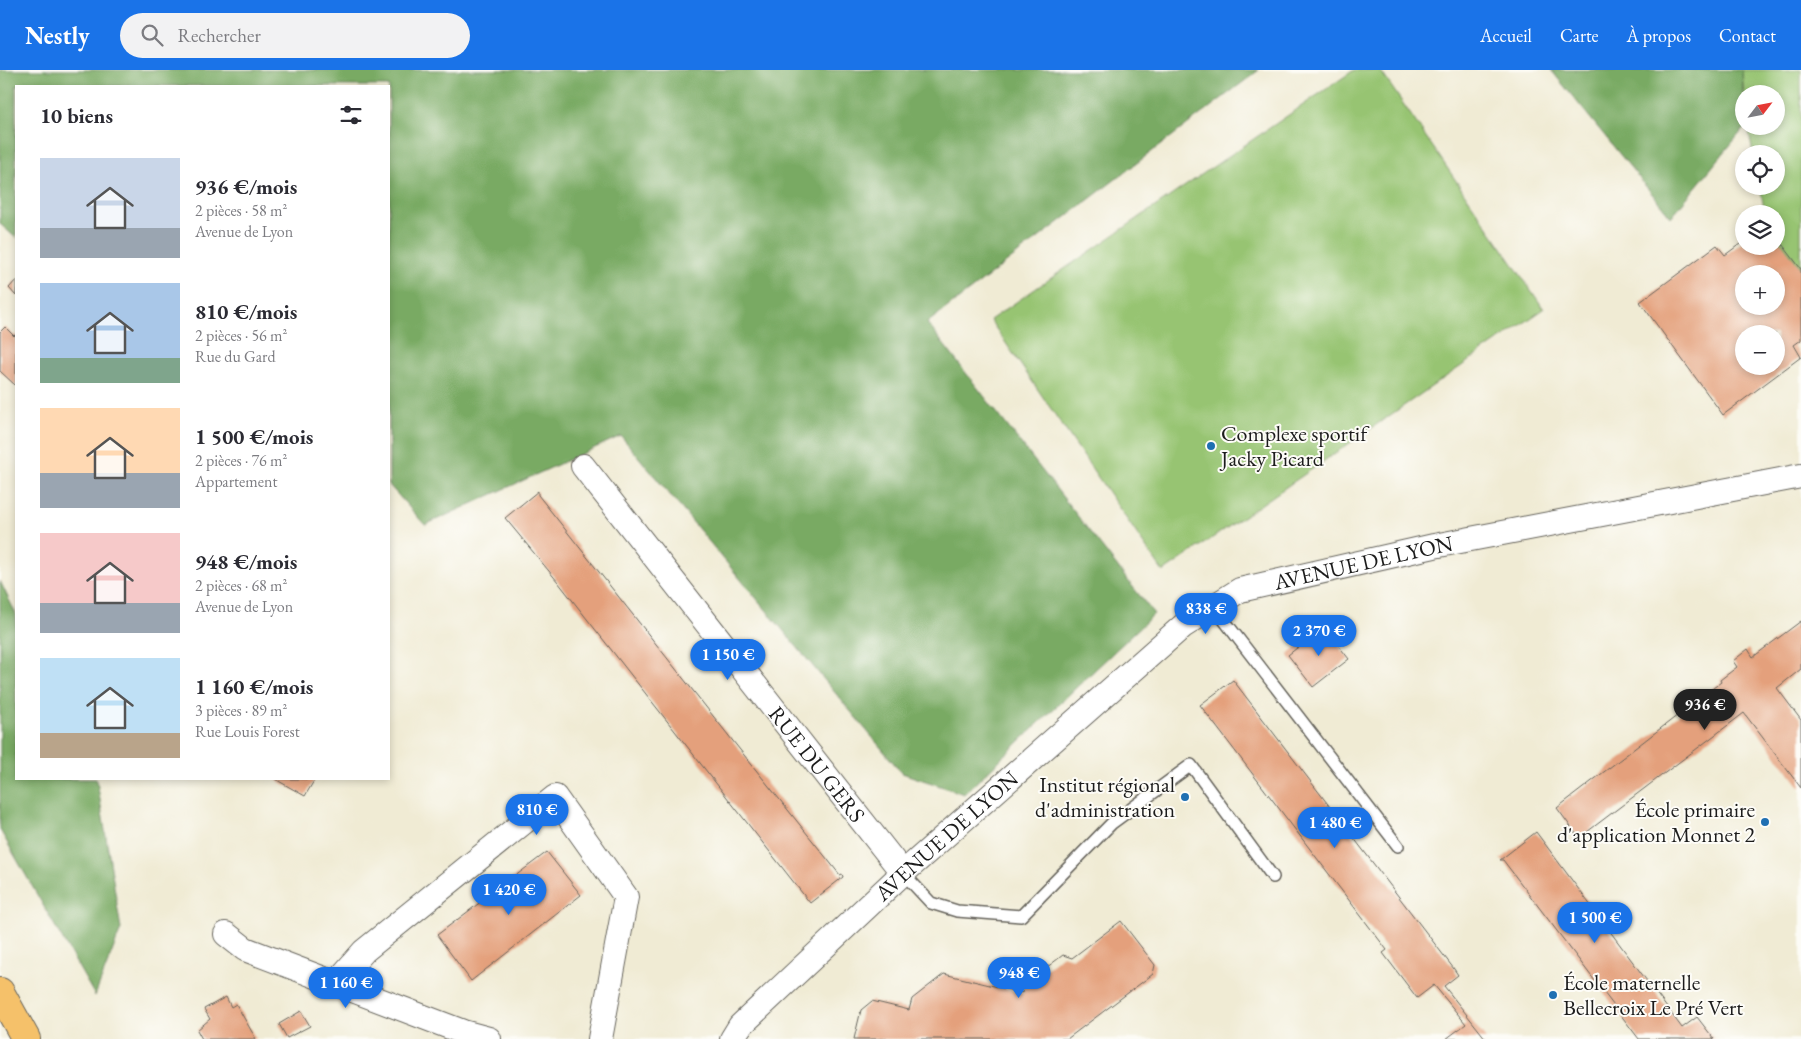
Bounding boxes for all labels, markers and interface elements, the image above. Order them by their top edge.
search box [120,13,470,58]
text: Nestly [25,20,90,51]
icon: search [138,21,166,49]
text: Rechercher [178,23,261,48]
text: Accueil [1480,24,1532,47]
text: Carte [1560,24,1599,47]
text: À propos [1627,24,1691,47]
text: Contact [1719,24,1776,47]
north arrow [1735,85,1785,135]
map controls [1735,85,1785,375]
icon: filters [337,101,365,129]
text: 10 biens [40,102,113,129]
button: locate [1735,145,1785,195]
text: 936 €/mois [195,173,297,200]
icon: home [80,178,140,238]
text: 2 pièces · 58 m² [195,200,287,221]
button: layers [1735,205,1785,255]
text: Avenue de Lyon [195,221,293,242]
button: + [1735,265,1785,315]
text: 810 €/mois [195,298,297,325]
icon: home [80,303,140,363]
text: 2 pièces · 56 m² [195,325,287,346]
button: − [1735,325,1785,375]
text: Rue du Gard [195,346,276,367]
place label: Complexe sportif Jacky Picard [1219,419,1370,473]
text: 1 500 €/mois [195,423,313,450]
icon: home [80,428,140,488]
marker: Complexe sportif Jacky Picard [1205,440,1217,452]
text: 2 pièces · 76 m² [195,450,287,471]
text: Appartement [195,471,278,492]
street label: AVENUE DE LYON [1270,528,1456,597]
text: 948 €/mois [195,548,297,575]
icon: home [80,553,140,613]
text: 2 pièces · 68 m² [195,575,287,596]
pin: 838 € [1171,592,1241,635]
text: Avenue de Lyon [195,596,293,617]
text: 838 € [1186,598,1227,619]
pin: 2 370 € [1273,614,1365,657]
text: 2 370 € [1292,620,1346,641]
pin: 1 150 € [682,638,774,681]
text: 1 150 € [701,644,755,665]
text: 1 160 €/mois [195,673,313,700]
icon: home [80,678,140,738]
pin: 936 € [1670,688,1740,731]
text: 936 € [1685,694,1726,715]
text: 3 pièces · 89 m² [195,700,287,721]
street label: RUE DU GERS [762,700,872,828]
text: Rue Louis Forest [195,721,300,742]
street label: AVENUE DE LYON [867,764,1024,908]
place label: Institut régional d'administration [1035,770,1175,824]
marker: Institut régional d'administration [1179,791,1191,803]
pin: 810 € [502,794,572,836]
place label: École primaire d'application Monnet 2 [1557,795,1755,849]
text: 810 € [517,799,558,820]
pin: 1 480 € [1289,806,1381,849]
text: 1 480 € [1308,812,1362,833]
marker: École primaire d'application Monnet 2 [1759,816,1771,828]
pin: 1 420 € [463,874,555,916]
text: 1 420 € [482,879,536,900]
pin: 1 500 € [1549,902,1641,944]
text: 1 500 € [1568,907,1622,928]
pin: 948 € [984,956,1054,999]
text: 948 € [999,962,1040,983]
pin: 1 160 € [300,966,392,1009]
place label: École maternelle Bellecroix Le Pré Vert [1563,968,1743,1022]
text: 1 160 € [319,972,373,993]
marker: École maternelle Bellecroix Le Pré Vert [1547,989,1559,1001]

